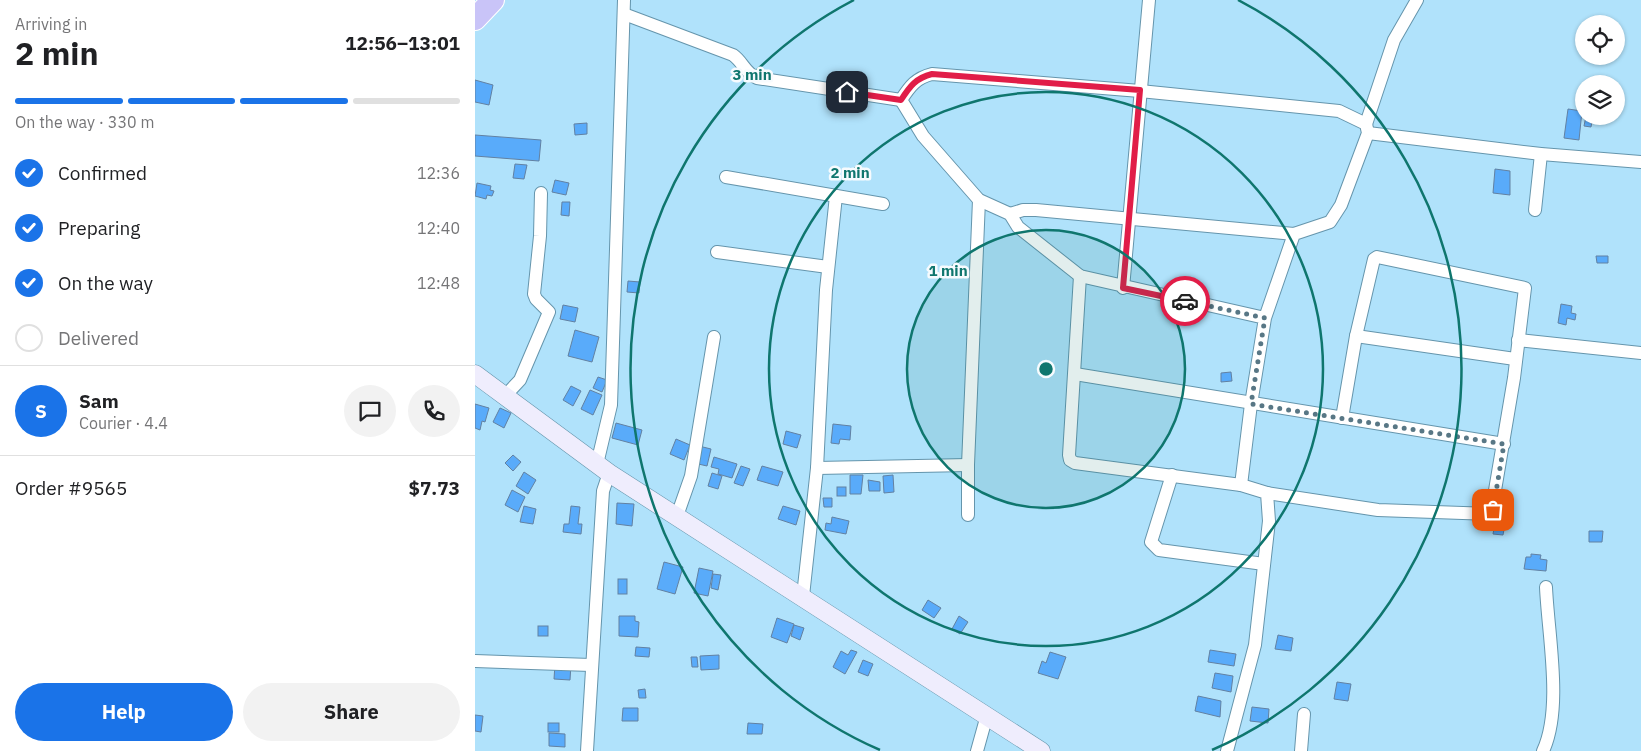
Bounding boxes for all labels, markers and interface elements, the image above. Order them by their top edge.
text: Arriving in [15,14,87,34]
map controls [1575,15,1625,125]
button: locate [1575,15,1625,65]
text: 12:56–13:01 [345,31,460,55]
text: 2 min [15,32,99,74]
text: 3 min [732,65,772,84]
pin [826,71,868,113]
button: layers [1575,75,1625,125]
icon: home [833,78,861,106]
text: On the way · 330 m [15,112,154,132]
icon: check [15,159,43,187]
text: Confirmed [58,161,147,185]
text: 12:36 [417,163,460,183]
text: 2 min [830,163,870,182]
icon: check [15,214,43,242]
text: Preparing [58,216,140,240]
text: 12:40 [417,218,460,238]
text: 1 min [928,261,968,280]
icon: check [15,269,43,297]
text: On the way [58,271,153,295]
text: 12:48 [417,273,460,293]
courier [1160,276,1210,326]
icon: car [1171,287,1199,315]
text: Delivered [58,326,139,350]
centre of rings [1037,360,1055,378]
button: chat [344,385,396,437]
button: phone [408,385,460,437]
text: Sam [79,389,119,413]
text: S [35,399,47,423]
text: Courier · 4.4 [79,413,168,433]
text: Order #9565 [15,476,127,500]
text: $7.73 [408,476,460,500]
pin [1472,489,1514,531]
icon: bag [1479,496,1507,524]
button: Help [15,683,233,741]
button: Share [243,683,460,741]

